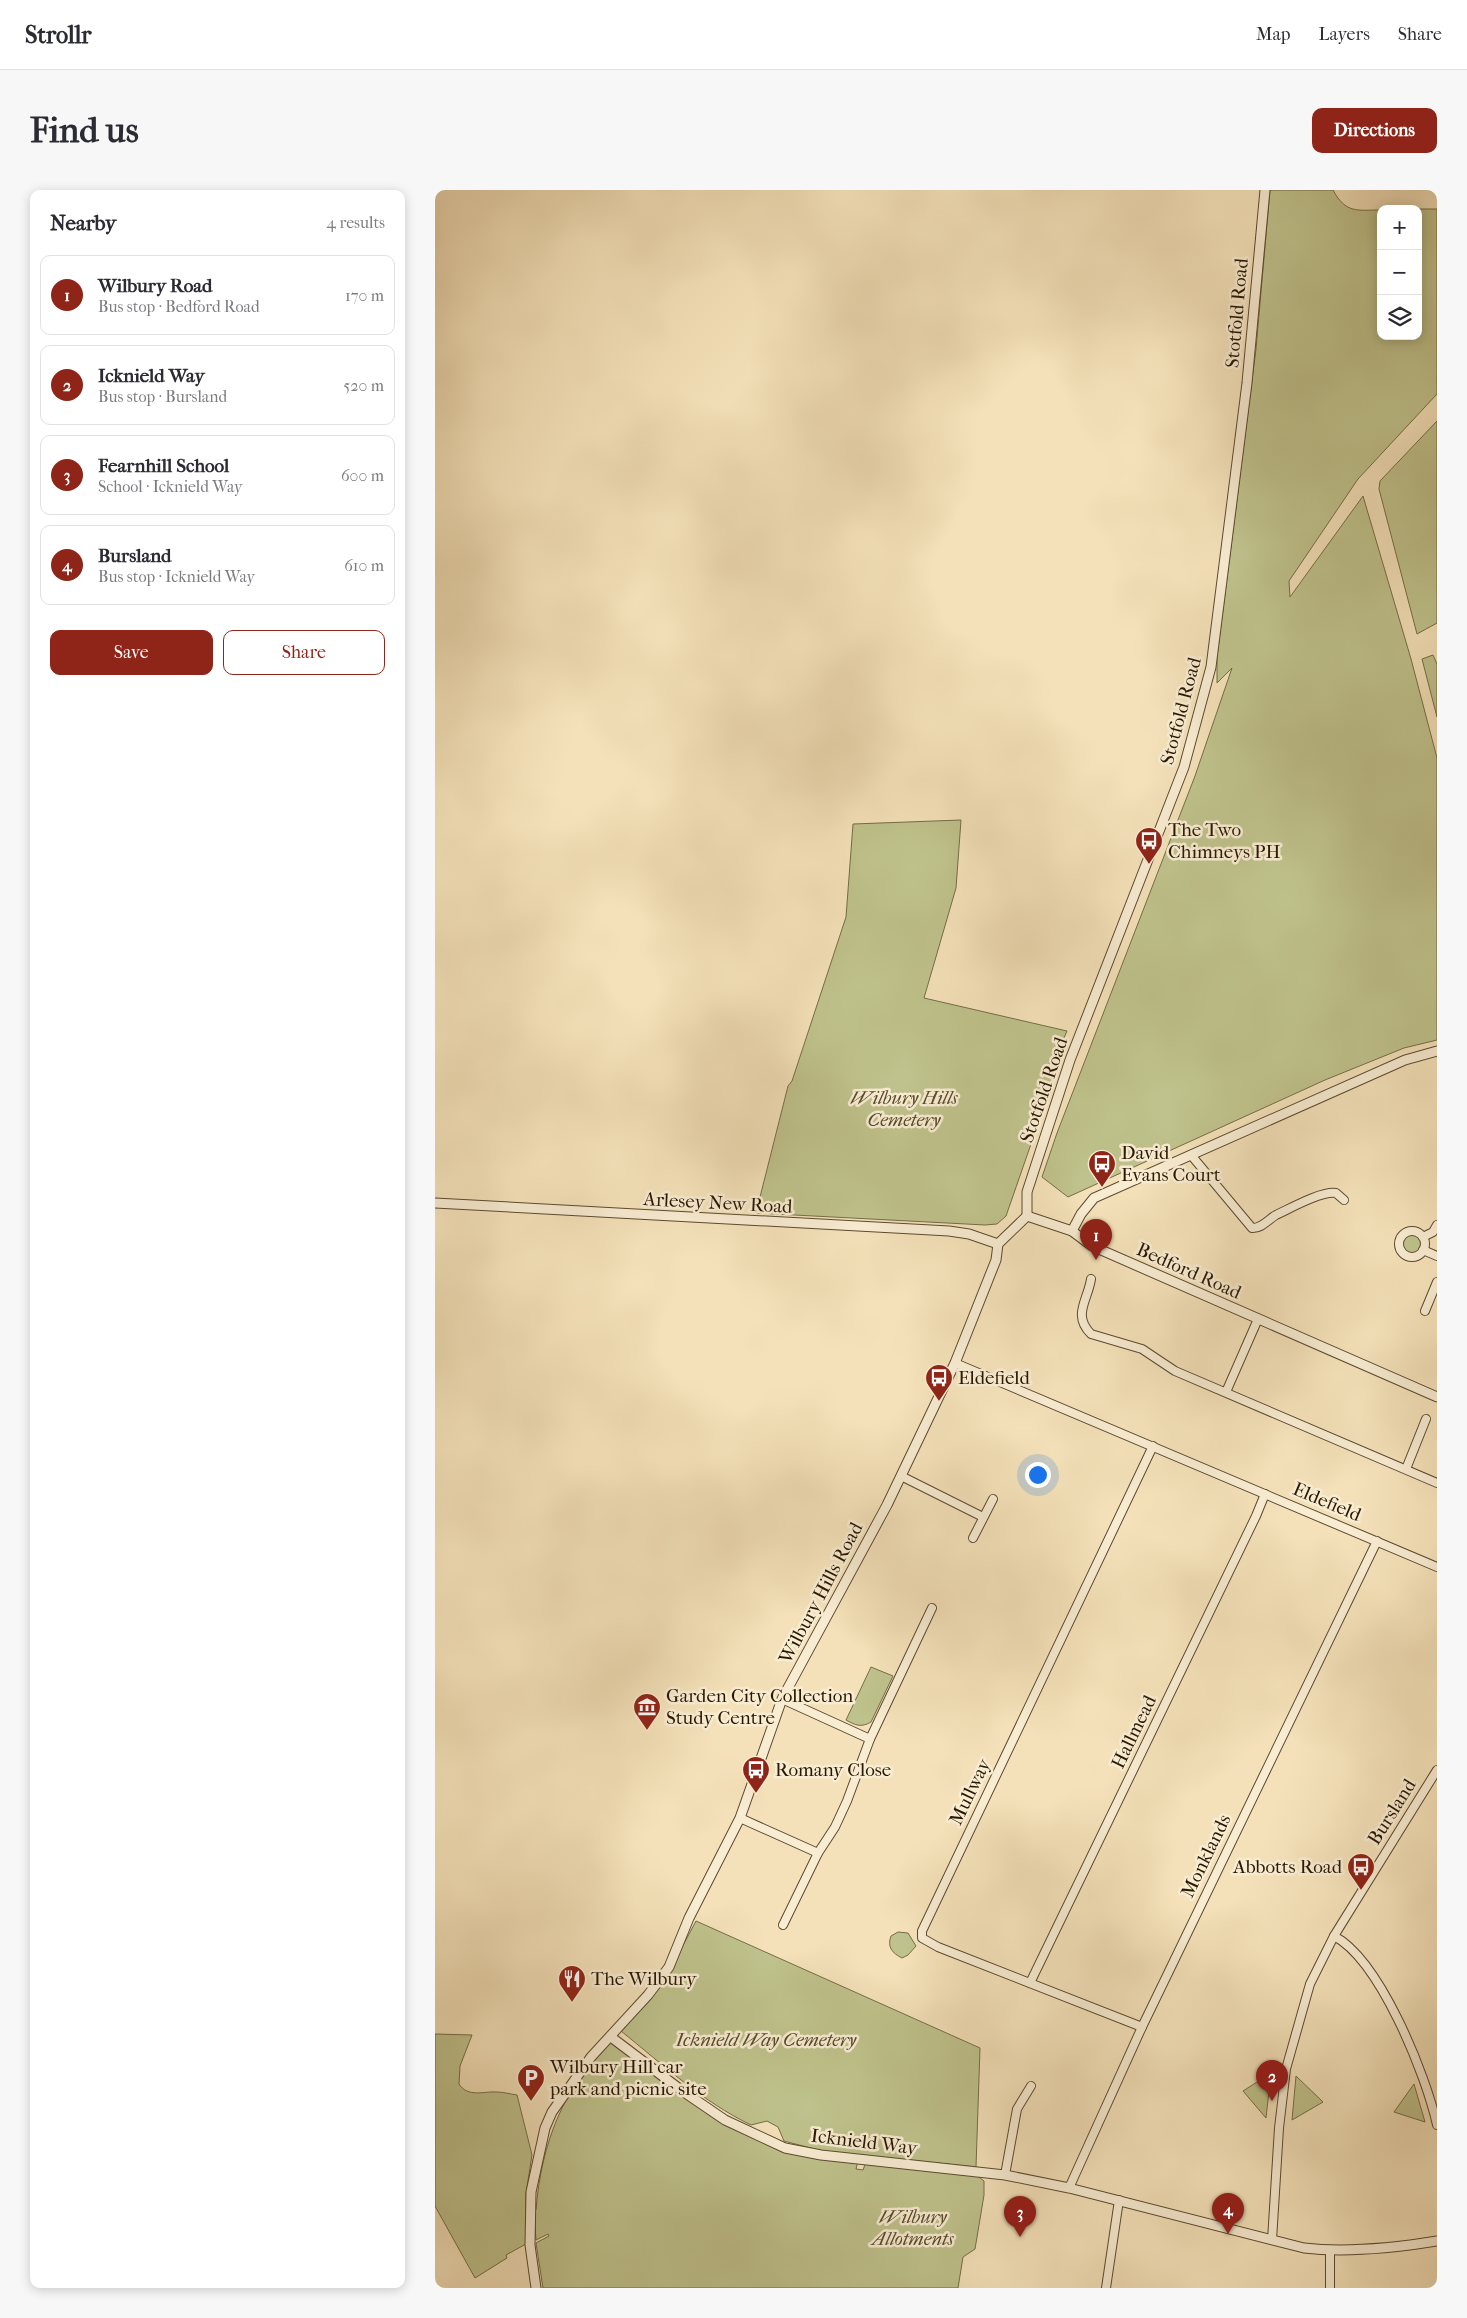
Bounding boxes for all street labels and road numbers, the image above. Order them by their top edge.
street label: Stotfold Road [1221,257,1253,369]
street label: Stotfold Road [1156,654,1206,767]
street label: Stotfold Road [1016,1034,1073,1146]
street label: Arlesey New Road [642,1188,794,1218]
street label: Bedford Road [1133,1238,1245,1304]
street label: Eldefield [1290,1478,1365,1526]
street label: Wilbury Hills Road [774,1518,868,1668]
street label: Hallmead [1107,1691,1161,1772]
street label: Mullway [945,1755,996,1829]
street label: Bursland [1363,1774,1421,1849]
street label: Monklands [1176,1811,1236,1901]
street label: Icknield Way [810,2125,919,2160]

